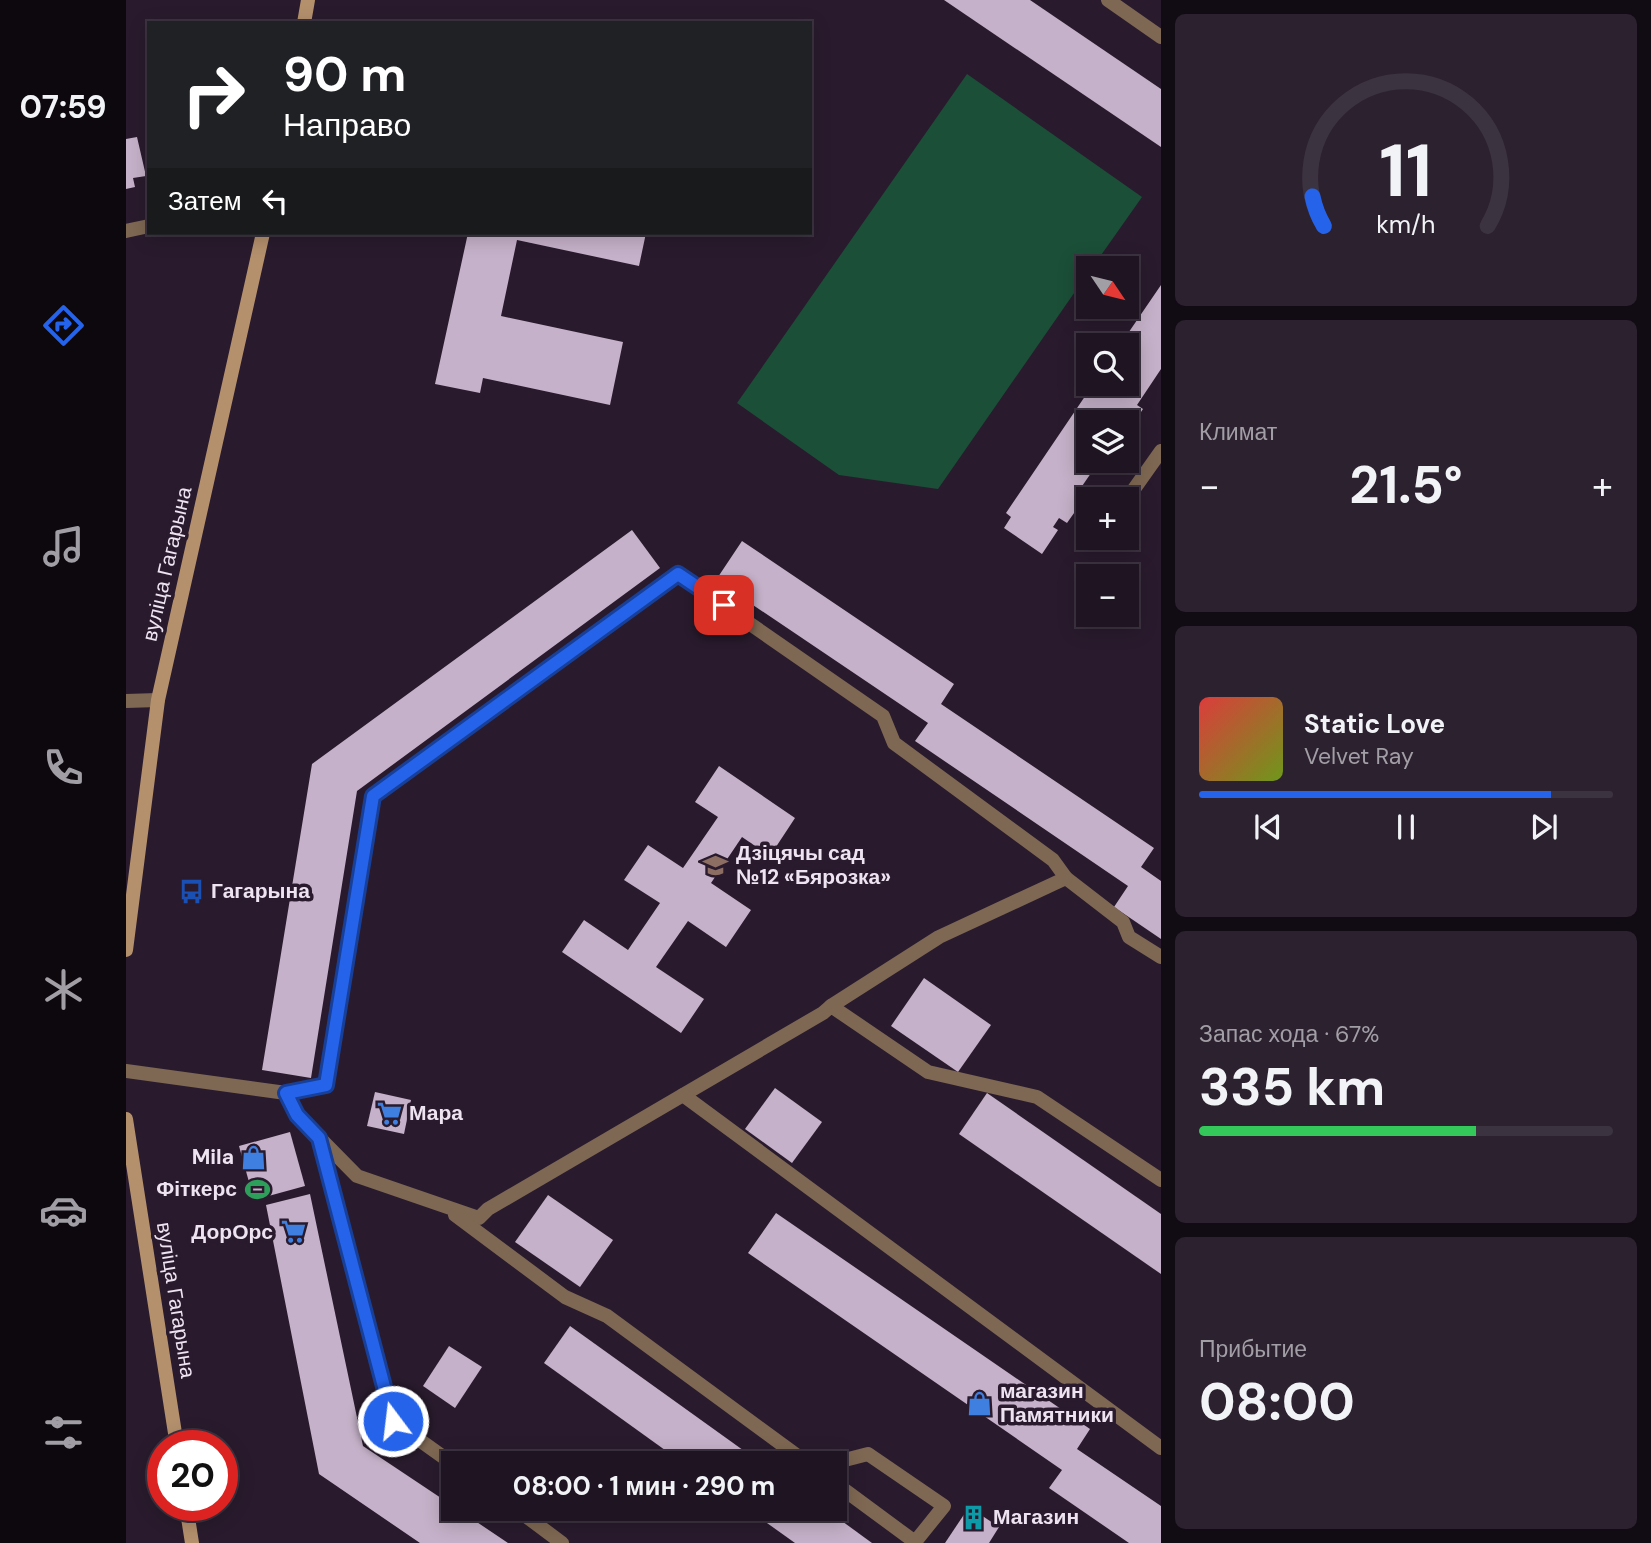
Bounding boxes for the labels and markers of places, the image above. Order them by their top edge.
pin [694,575,754,635]
place label: Дзіцячы сад №12 «Бярозка» [736,839,891,891]
school or university icon: Дзіцячы сад №12 «Бярозка» [702,851,730,879]
bus stop icon: Гагарына [177,877,205,905]
place label: Гагарына [211,877,310,905]
supermarket icon: Мара [375,1099,403,1127]
place label: Мара [409,1099,463,1127]
place label: Mila [192,1143,234,1171]
shop icon: Mila [240,1143,268,1171]
place label: Фіткерс [156,1175,237,1203]
sports icon: Фіткерс [243,1175,271,1203]
place label: ДорОрс [191,1218,273,1246]
supermarket icon: ДорОрс [279,1218,307,1246]
place label: магазин Памятники [1000,1377,1114,1429]
shop icon: магазин Памятники [966,1389,994,1417]
building icon: Магазин [959,1503,987,1531]
place label: Магазин [993,1503,1079,1531]

